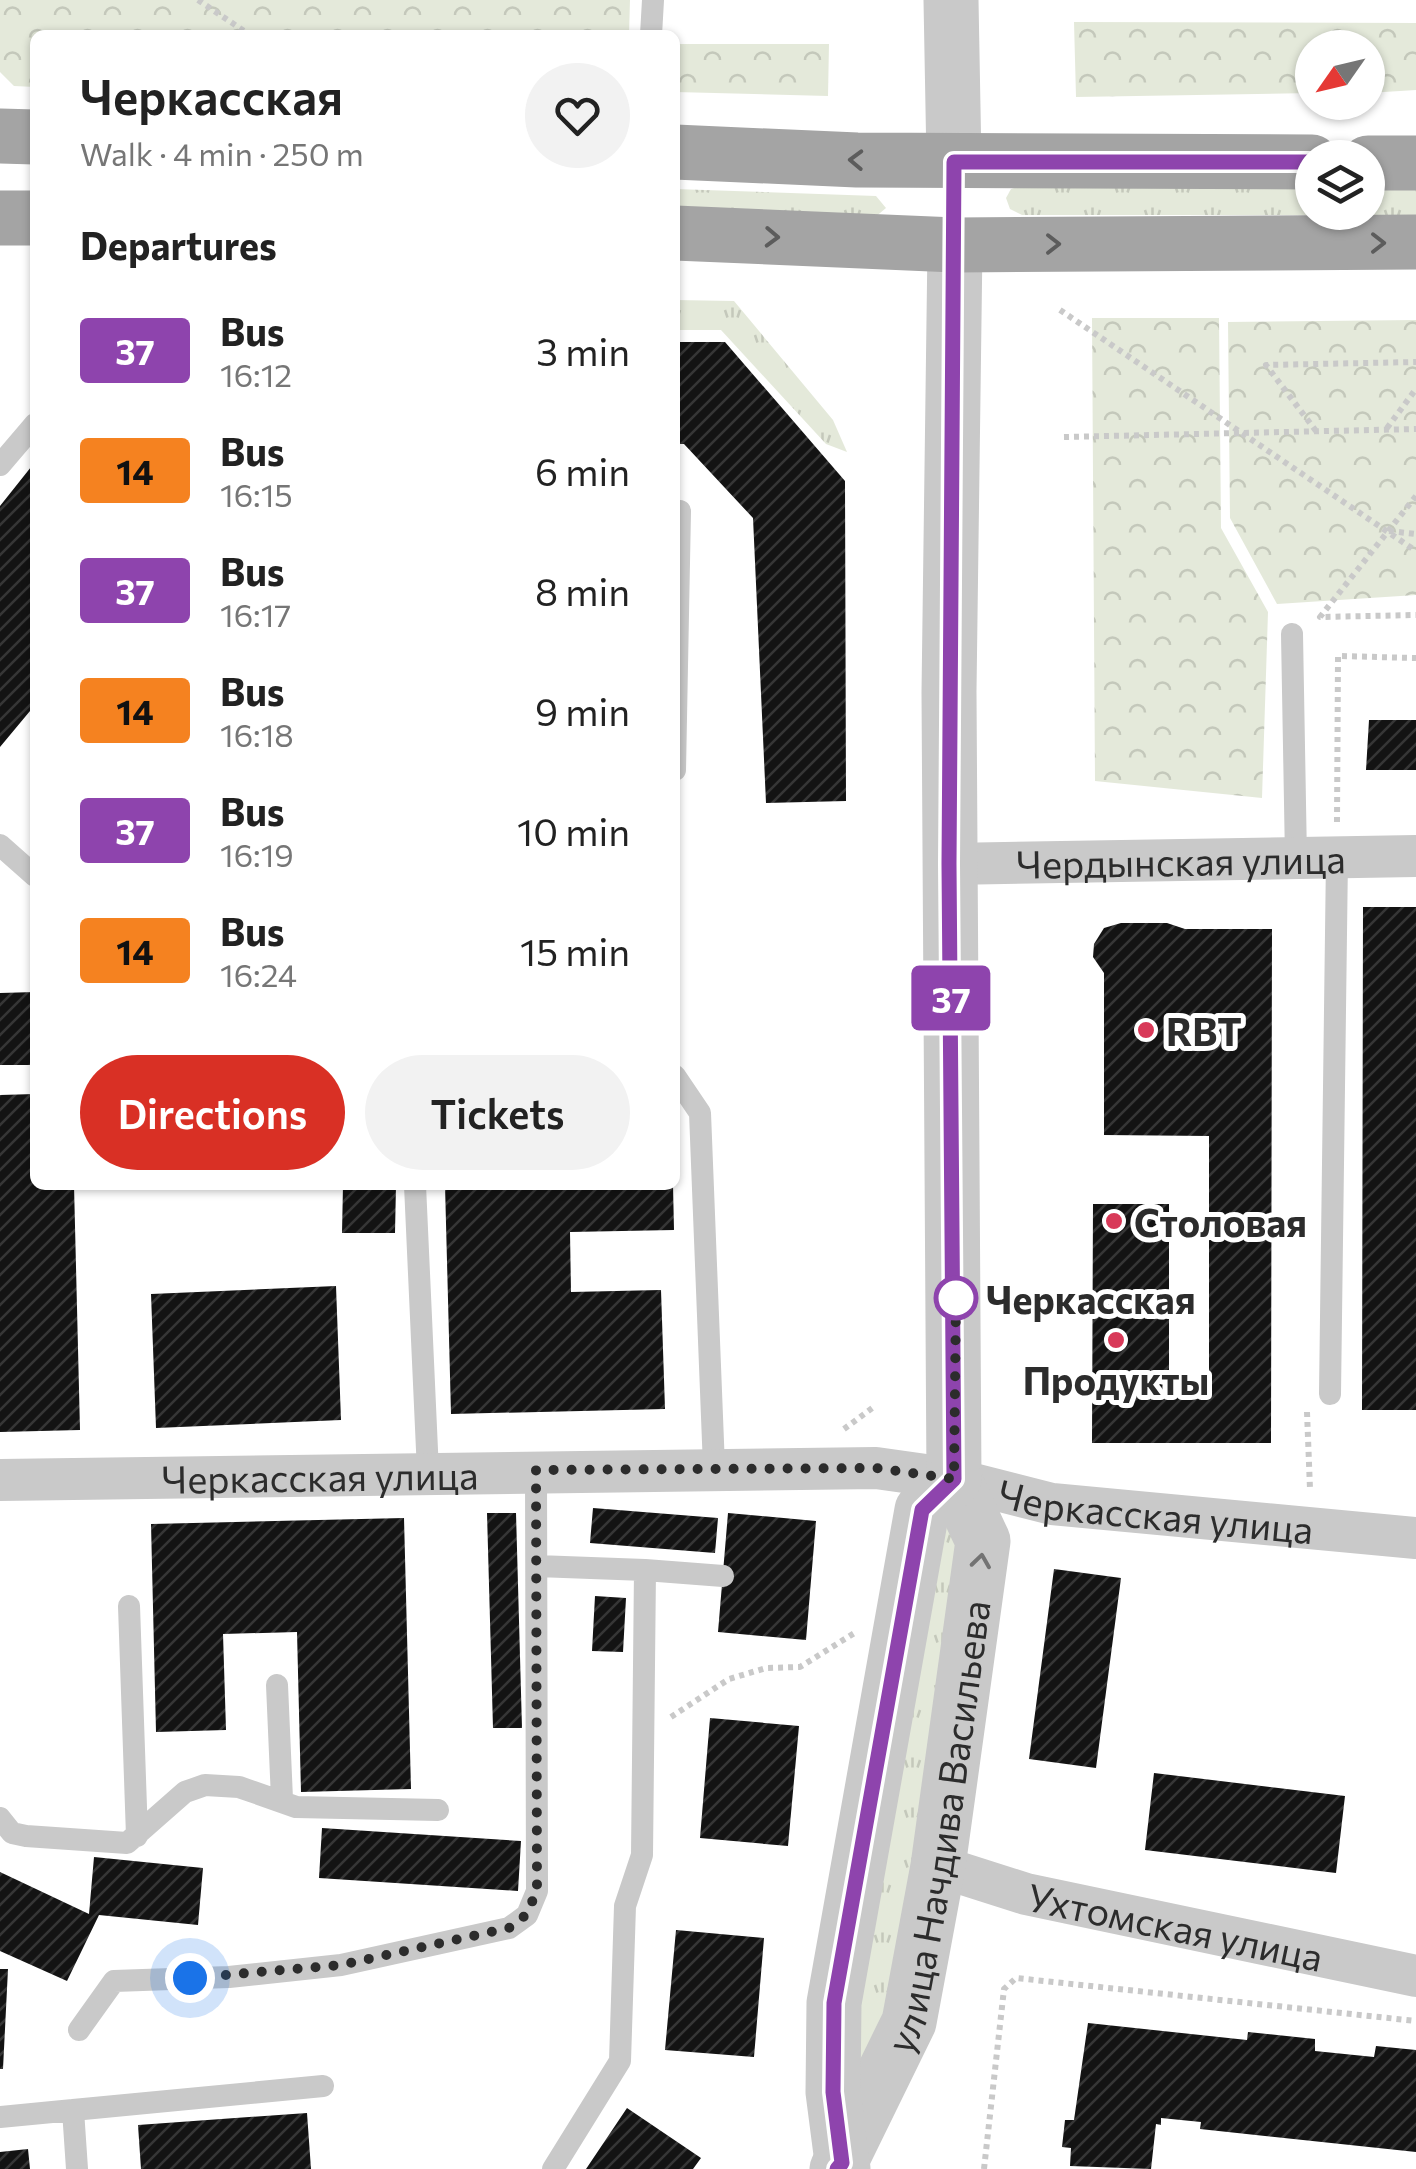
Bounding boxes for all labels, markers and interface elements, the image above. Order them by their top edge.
north arrow [1295,30,1385,120]
map controls [1295,30,1385,230]
button: heart [525,63,630,168]
text: Черкасская [80,66,343,125]
text: Walk · 4 min · 250 m [80,133,364,173]
button: layers [1295,140,1385,230]
one-way arrow [848,149,864,170]
text: Departures [80,221,277,268]
one-way arrow [765,226,781,247]
one-way arrow [1370,232,1386,254]
one-way arrow [1046,233,1061,255]
text: Bus [220,307,285,354]
text: 3 min [536,327,630,374]
text: 37 [115,329,155,372]
text: 16:12 [220,354,292,394]
text: Bus [220,427,285,474]
text: 6 min [535,447,630,494]
text: 14 [116,449,154,492]
text: 16:15 [220,474,293,514]
text: Bus [220,547,285,594]
text: 8 min [535,567,630,614]
text: 37 [115,569,155,612]
text: 16:17 [220,594,291,634]
text: Bus [220,667,285,714]
text: 9 min [535,687,630,734]
text: 14 [116,689,154,732]
text: 16:18 [220,714,294,754]
text: Bus [220,787,285,834]
text: 10 min [517,807,630,854]
text: 37 [115,809,155,852]
text: 16:19 [220,834,294,874]
street label: Чердынская улица [1016,834,1346,886]
text: Bus [220,907,285,954]
text: 15 min [520,927,630,974]
text: 14 [116,929,154,972]
text: 16:24 [220,954,297,994]
line badge: 37 [906,966,996,1030]
text: 37 [931,977,971,1020]
place label: RBT [1166,1007,1242,1054]
marker: RBT [1135,1019,1157,1041]
button: Directions [80,1055,345,1170]
button: Tickets [365,1055,630,1170]
place label: Столовая [1134,1198,1307,1245]
marker: Столовая [1103,1210,1125,1232]
place label: Черкасская [986,1275,1196,1322]
marker: Черкасская [935,1277,977,1319]
marker: Продукты [1105,1329,1127,1351]
place label: Продукты [1023,1356,1209,1403]
street label: Черкасская улица [161,1450,479,1501]
street label: Черкасская улица [993,1468,1315,1552]
one-way arrow [969,1553,990,1569]
street label: улица Начдива Васильева [875,1597,998,2059]
street label: Ухтомская улица [1023,1871,1327,1979]
your location [165,1953,215,2003]

